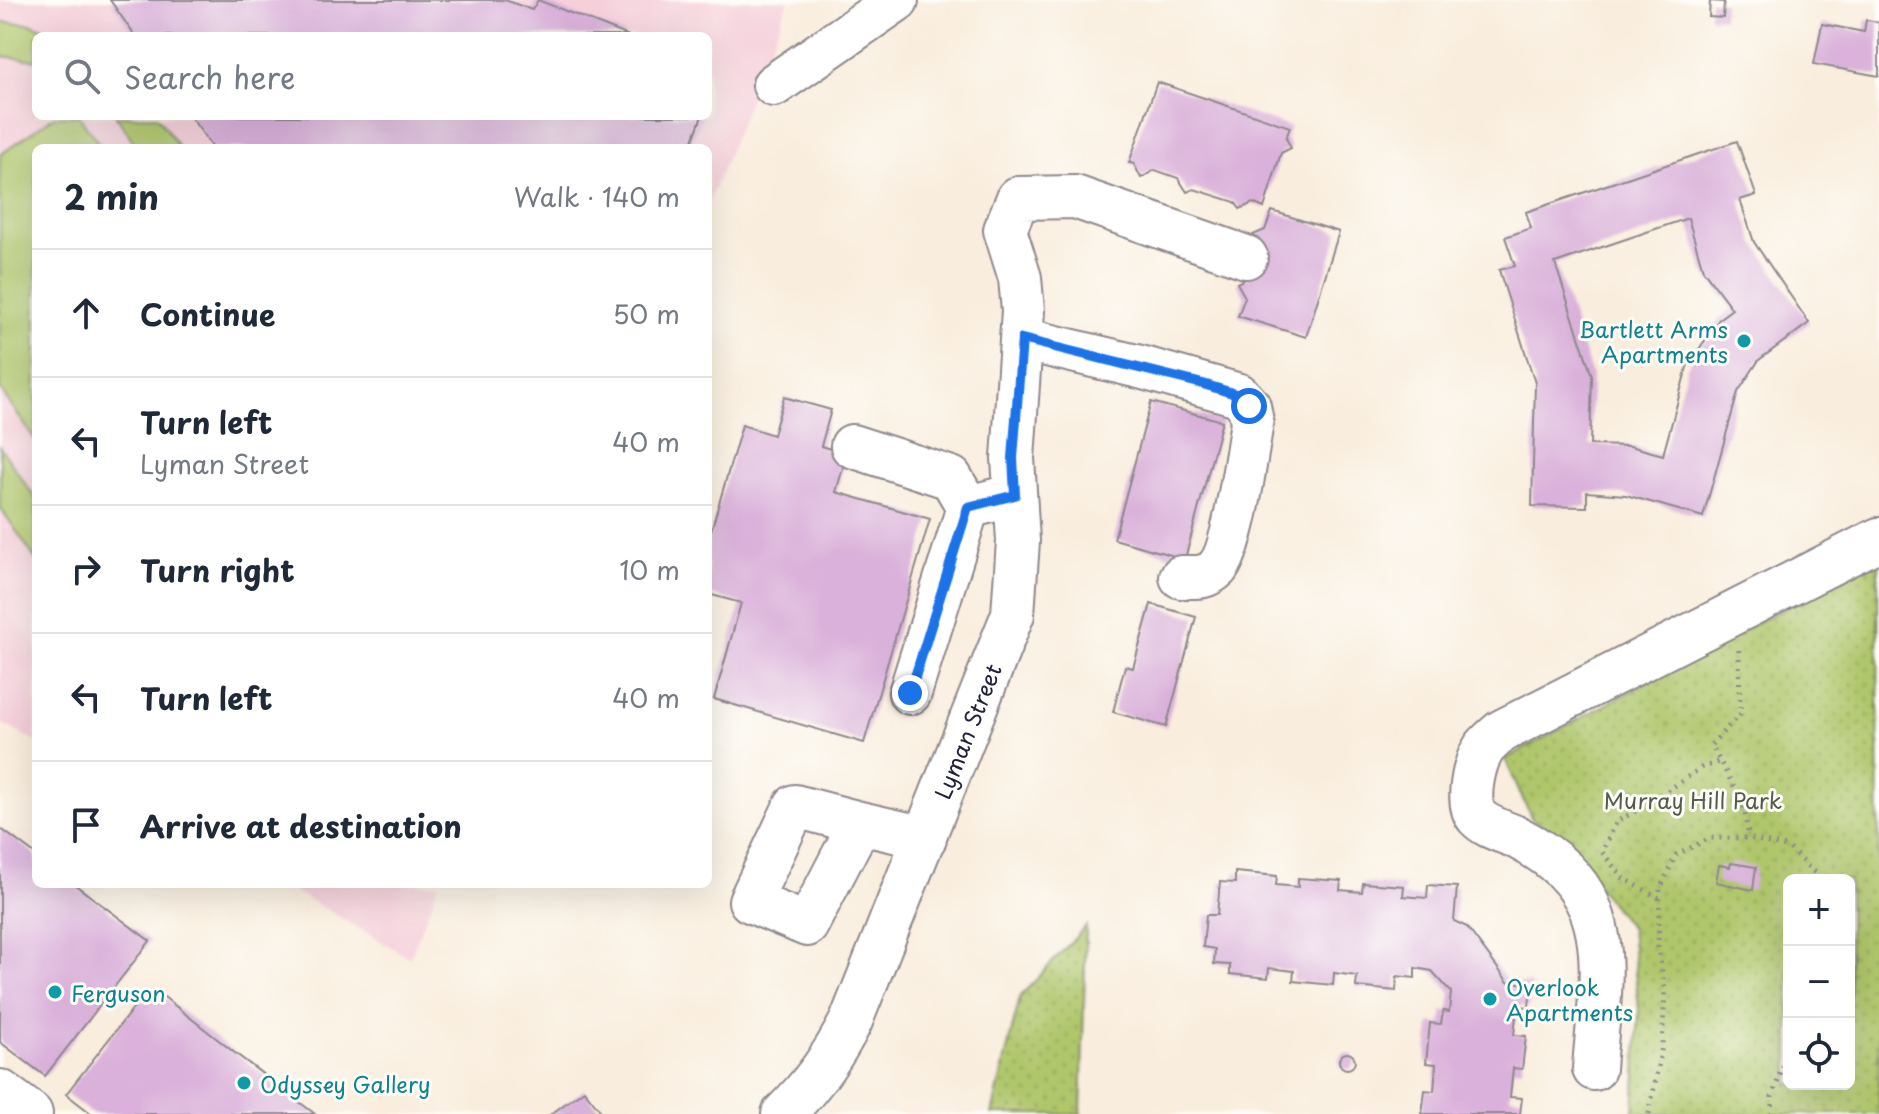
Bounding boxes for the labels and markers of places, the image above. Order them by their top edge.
place label: Bartlett Arms Apartments [1579,312,1728,370]
marker: Bartlett Arms Apartments [1735,332,1753,350]
place label: Overlook Apartments [1506,970,1633,1028]
place label: Ferguson [71,976,165,1009]
marker: Ferguson [46,983,64,1001]
marker: Overlook Apartments [1481,990,1499,1008]
place label: Odyssey Gallery [260,1067,431,1100]
marker: Odyssey Gallery [235,1074,253,1092]

